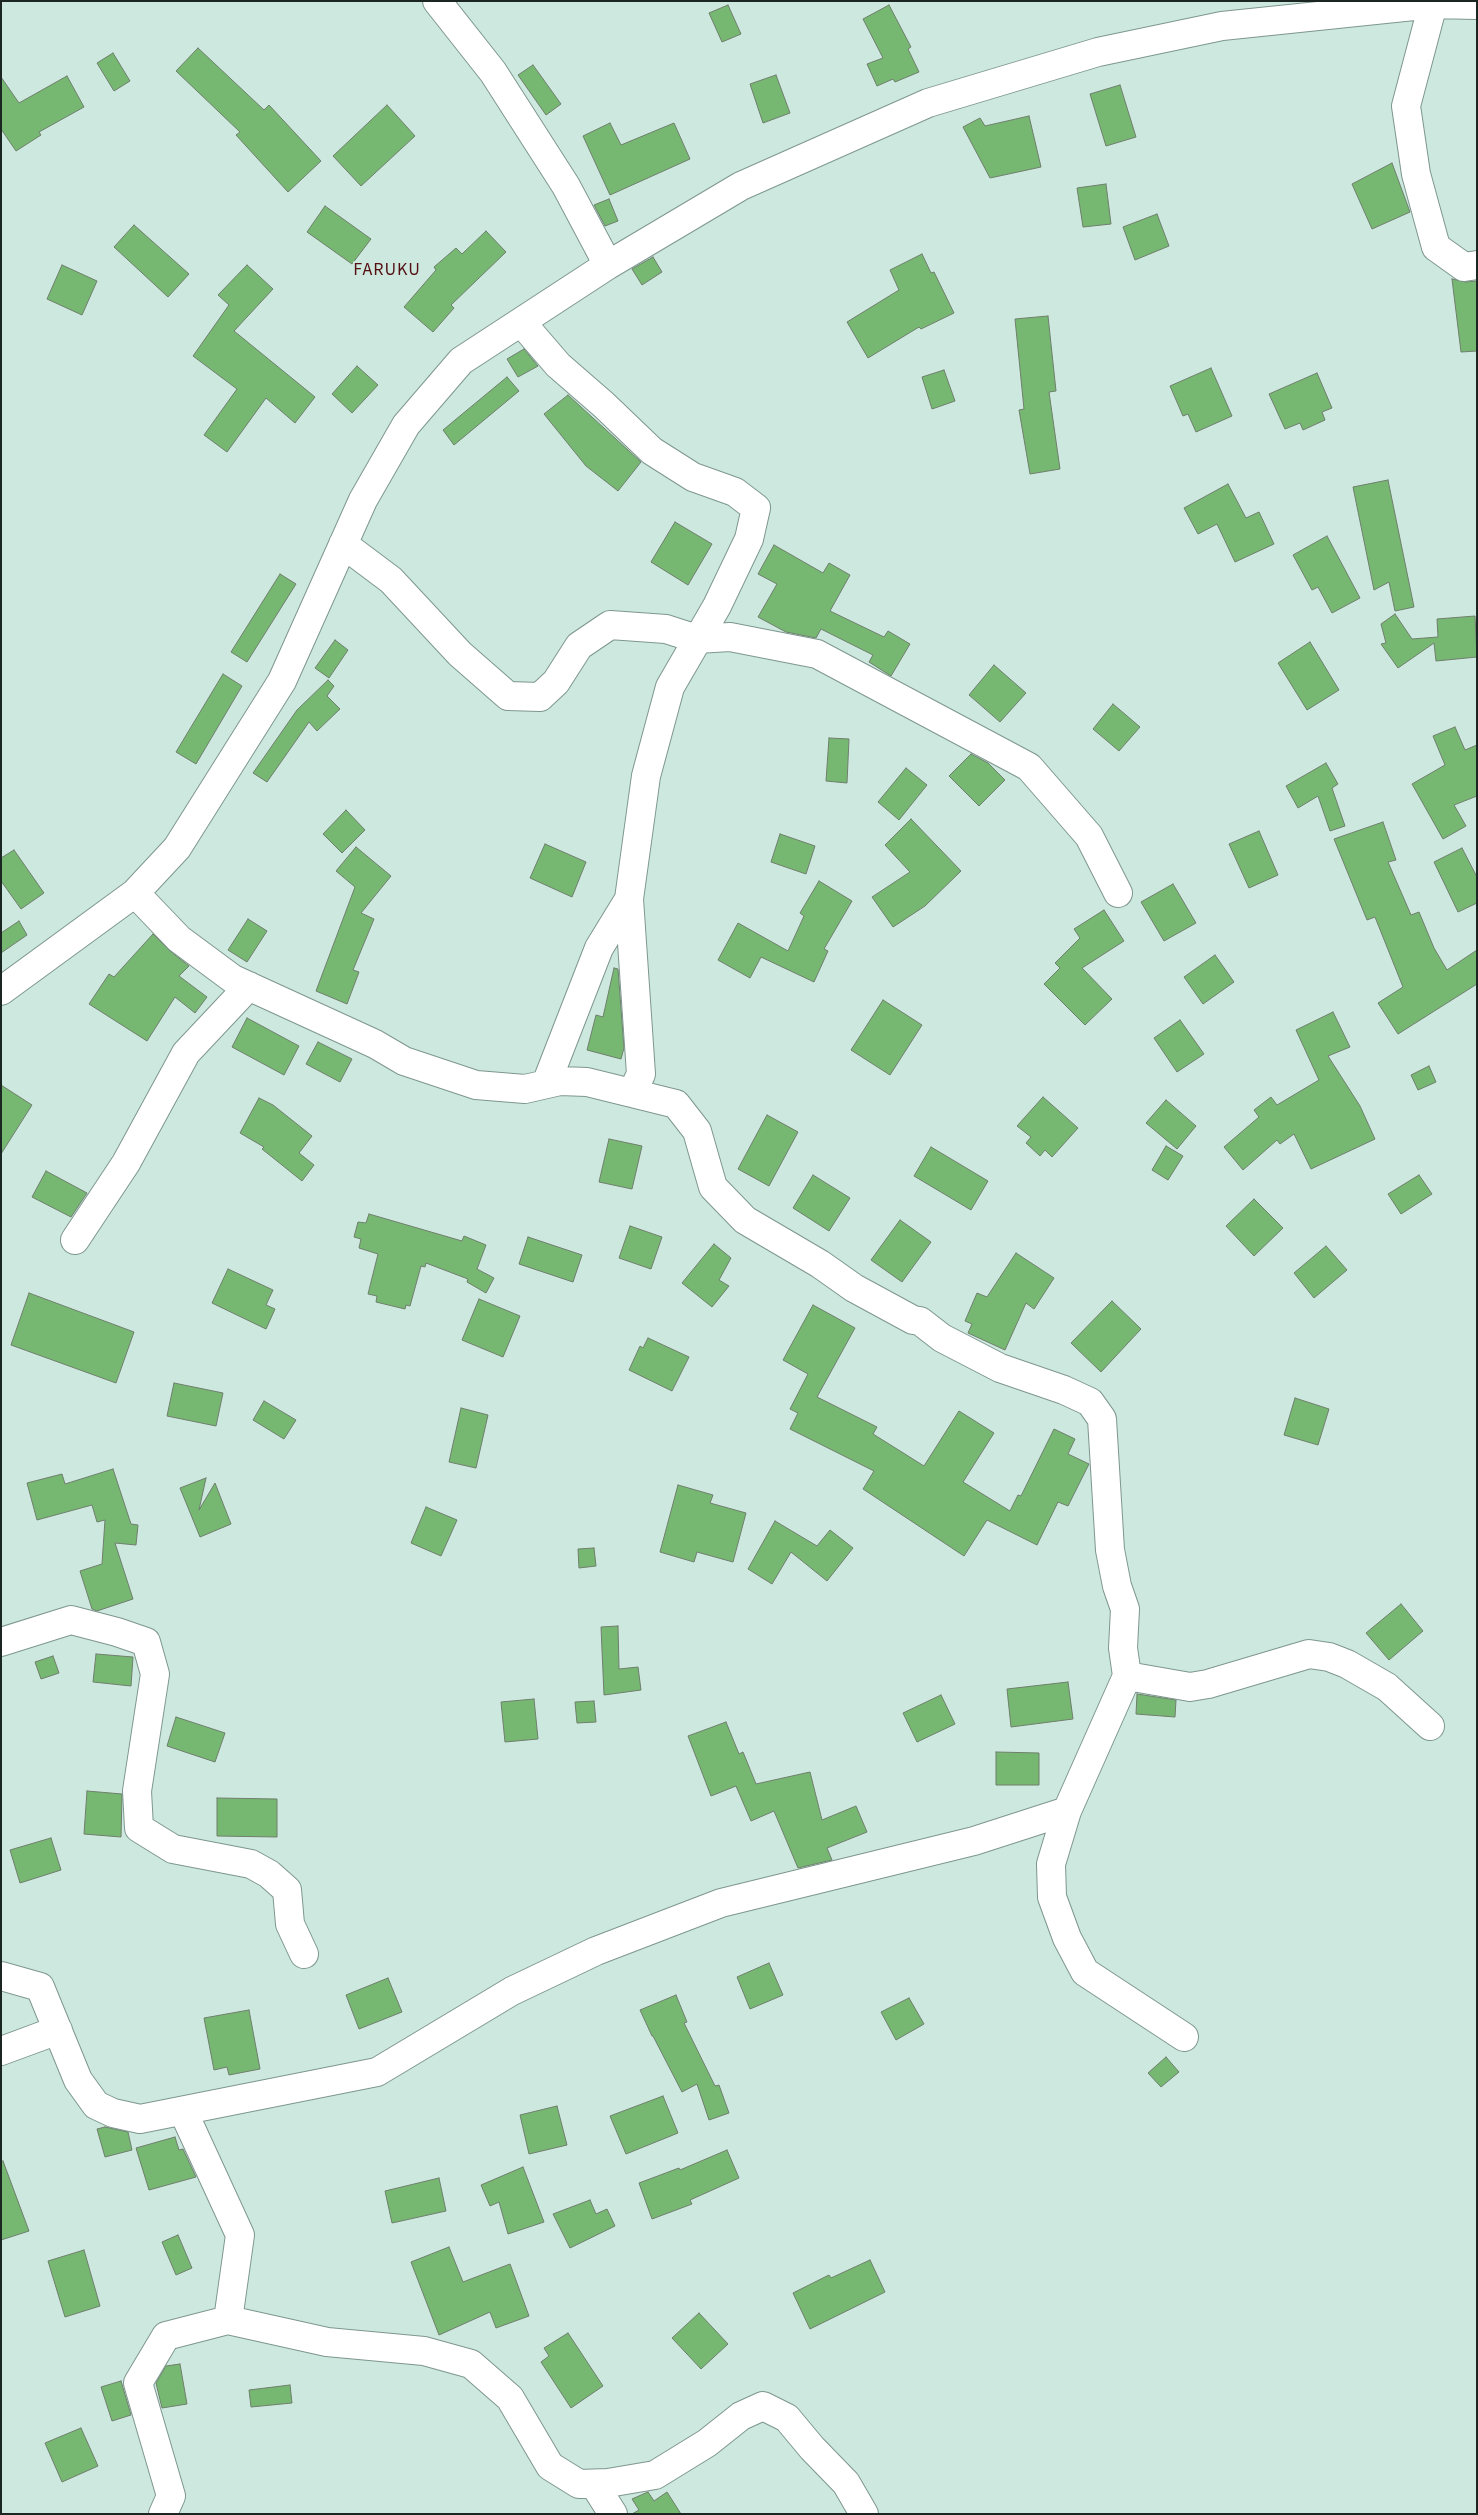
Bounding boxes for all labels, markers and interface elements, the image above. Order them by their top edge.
district label: FARUKU [352,260,422,282]

